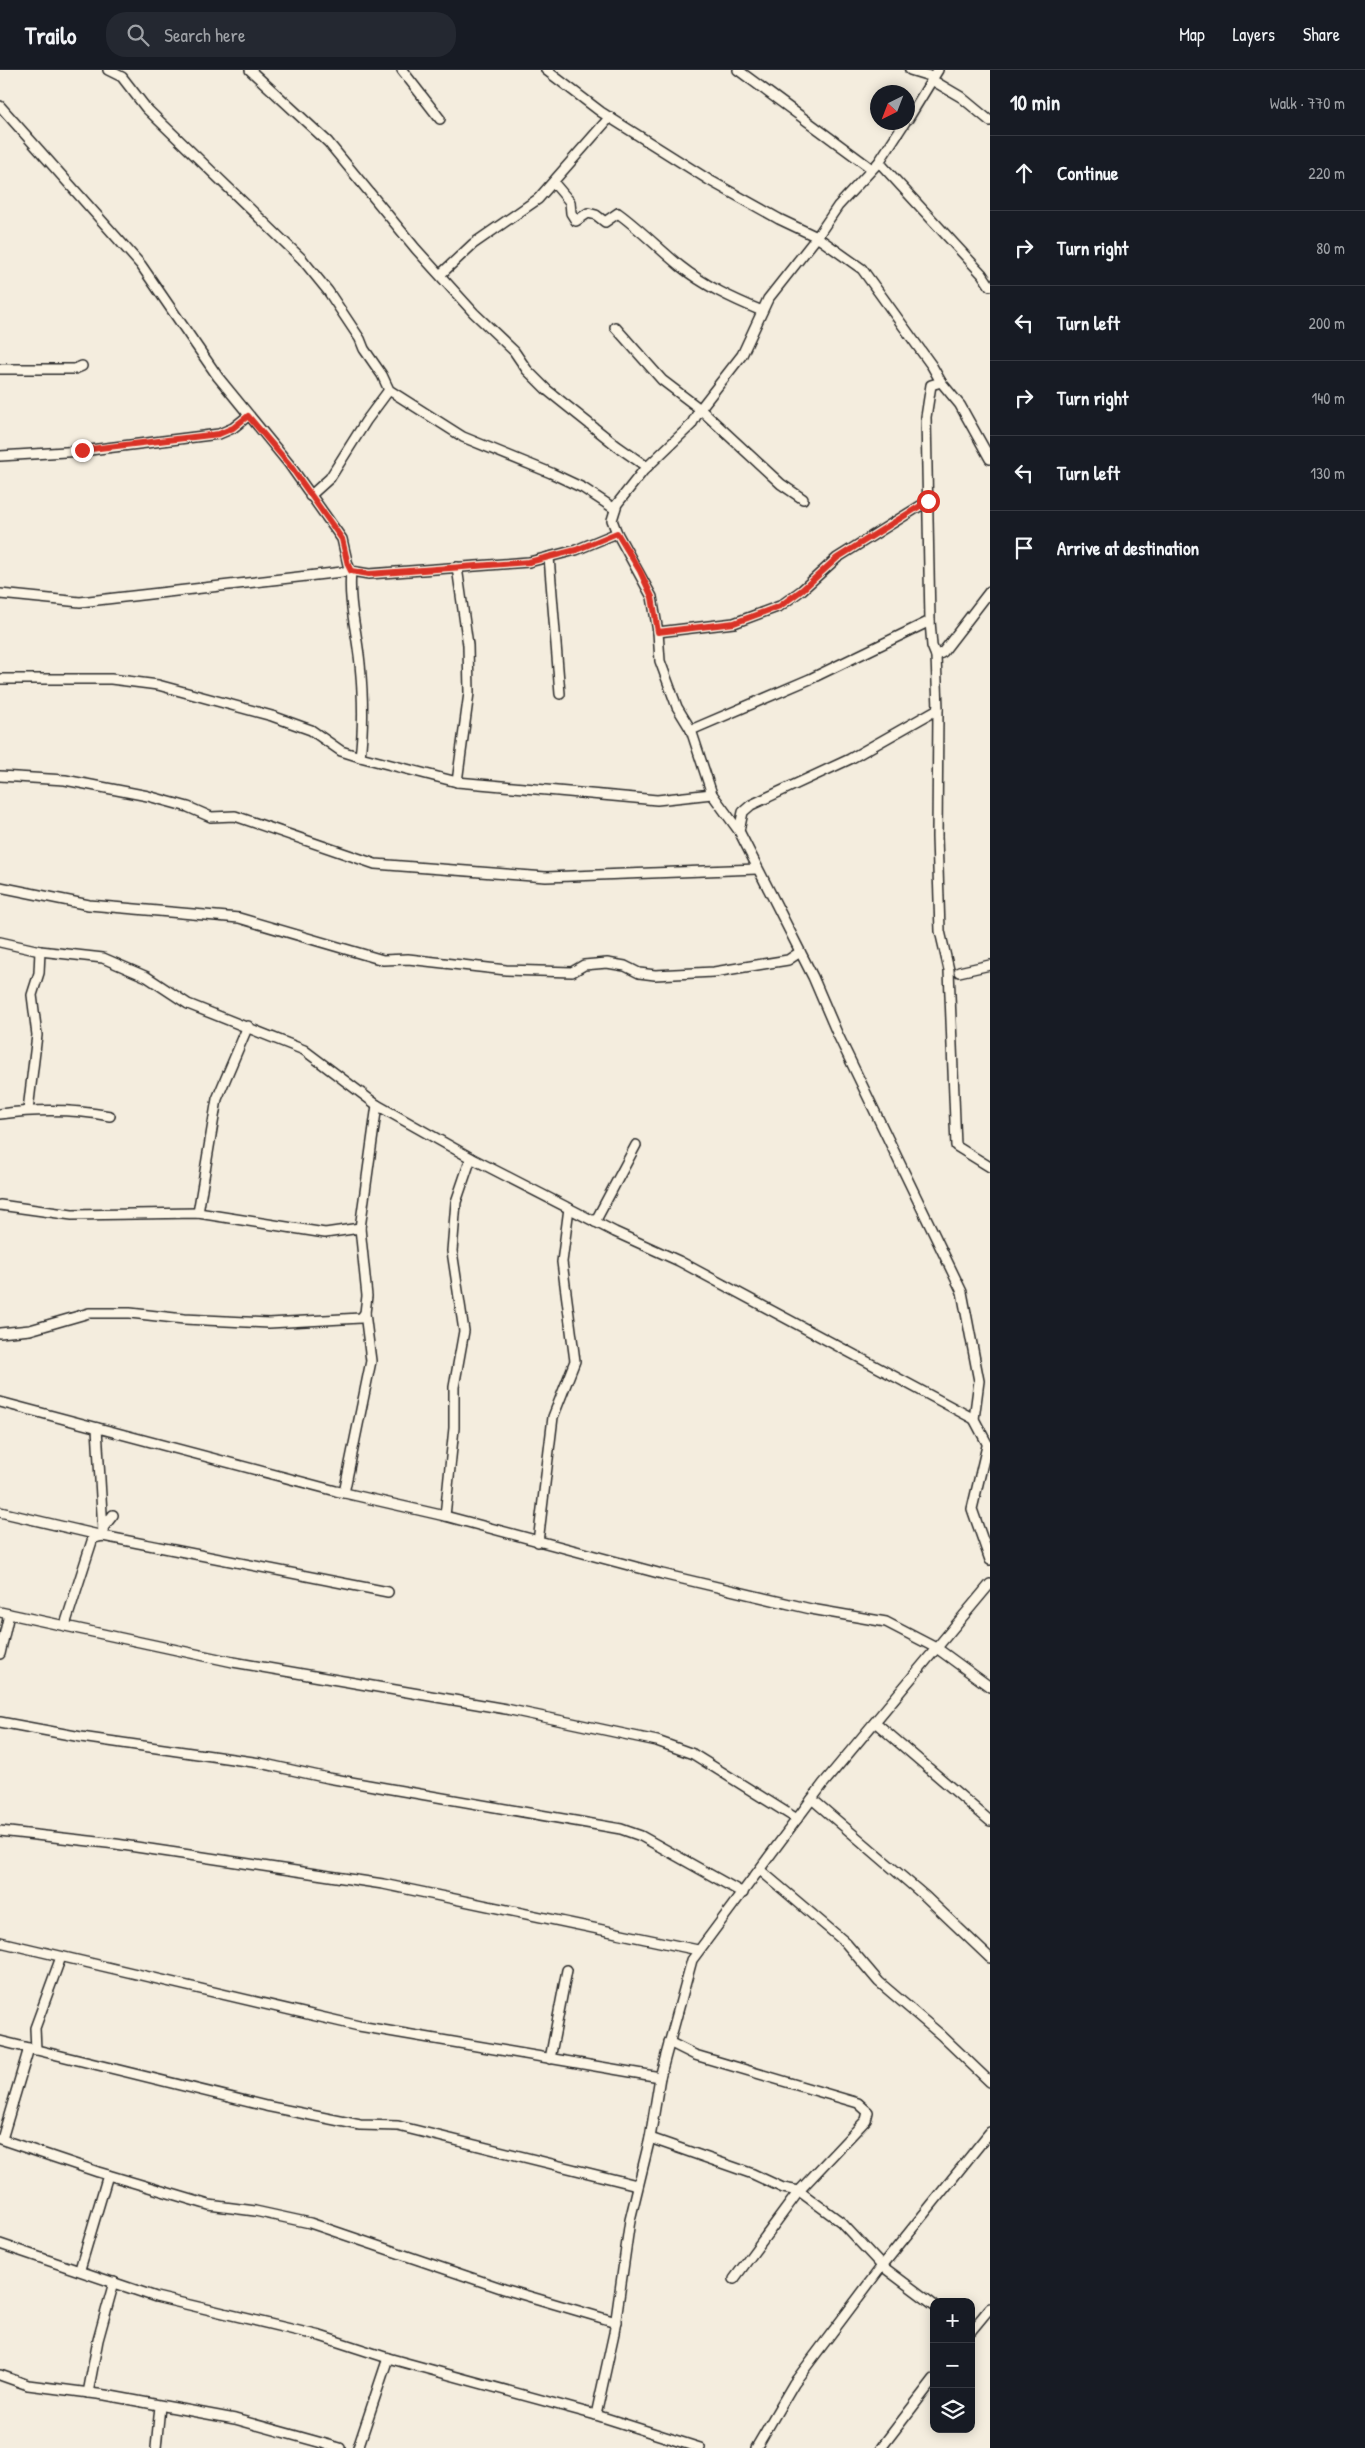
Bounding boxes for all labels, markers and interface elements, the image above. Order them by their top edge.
search box [106,12,456,57]
text: Trailo [25,19,76,51]
icon: search [124,21,152,49]
text: Search here [164,22,246,48]
text: Map [1179,22,1205,47]
text: Layers [1233,22,1275,47]
text: Share [1303,22,1340,47]
north arrow [870,85,915,130]
text: 10 min [1010,88,1060,117]
text: Walk · 770 m [1270,92,1345,114]
icon: ahead [1010,159,1038,187]
text: Continue [1057,160,1118,186]
text: 220 m [1308,162,1345,184]
icon: right [1010,234,1038,262]
text: Turn right [1057,235,1128,261]
text: 80 m [1316,237,1345,259]
icon: left [1010,309,1038,337]
text: Turn left [1057,310,1120,336]
text: 200 m [1309,312,1345,334]
icon: right [1010,384,1038,412]
text: Turn right [1057,385,1128,411]
text: 140 m [1311,387,1345,409]
route end [71,439,94,462]
icon: left [1010,459,1038,487]
text: Turn left [1057,460,1120,486]
text: 130 m [1310,462,1345,484]
route start [917,490,940,513]
icon: arrive [1010,534,1038,562]
text: Arrive at destination [1057,535,1199,561]
map controls [930,2298,975,2433]
button: + [930,2298,975,2343]
button: − [930,2343,975,2388]
button: layers [930,2388,975,2433]

